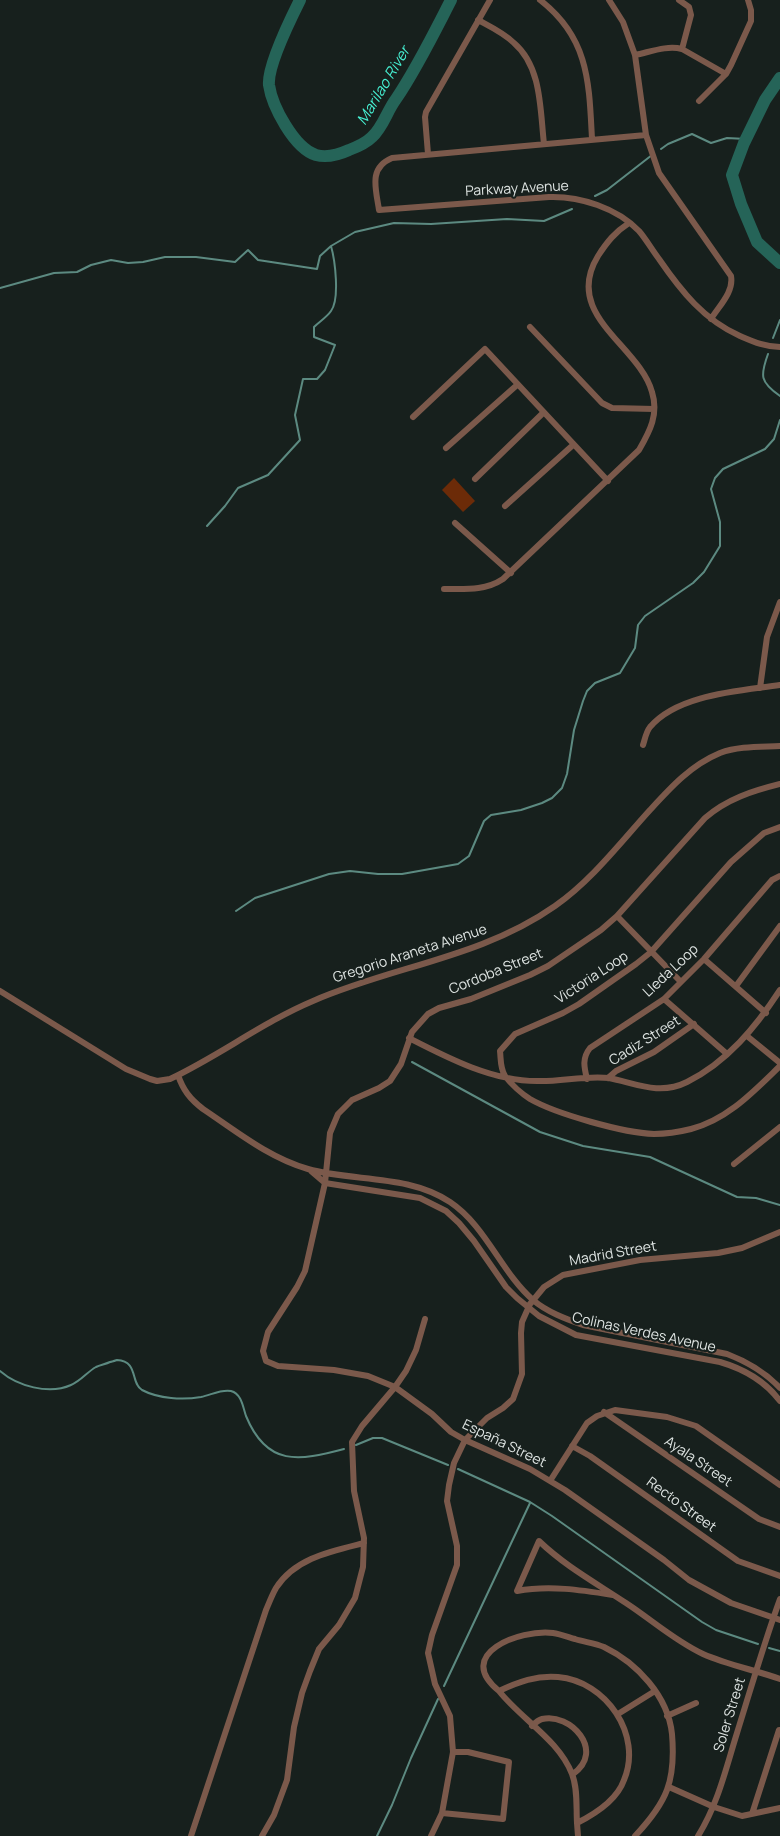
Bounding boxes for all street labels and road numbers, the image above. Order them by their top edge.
street label: Parkway Avenue [465,178,569,200]
street label: Gregorio Araneta Avenue [331,921,489,987]
street label: Lleda Loop [640,941,702,1001]
street label: Cordoba Street [447,946,545,998]
street label: Victoria Loop [552,948,632,1008]
street label: Cadiz Street [606,1012,684,1070]
street label: Madrid Street [568,1238,658,1270]
street label: Colinas Verdes Avenue [571,1310,717,1356]
street label: España Street [459,1416,549,1472]
street label: Ayala Street [661,1433,735,1491]
street label: Recto Street [643,1474,719,1536]
street label: Soler Street [711,1676,749,1754]

